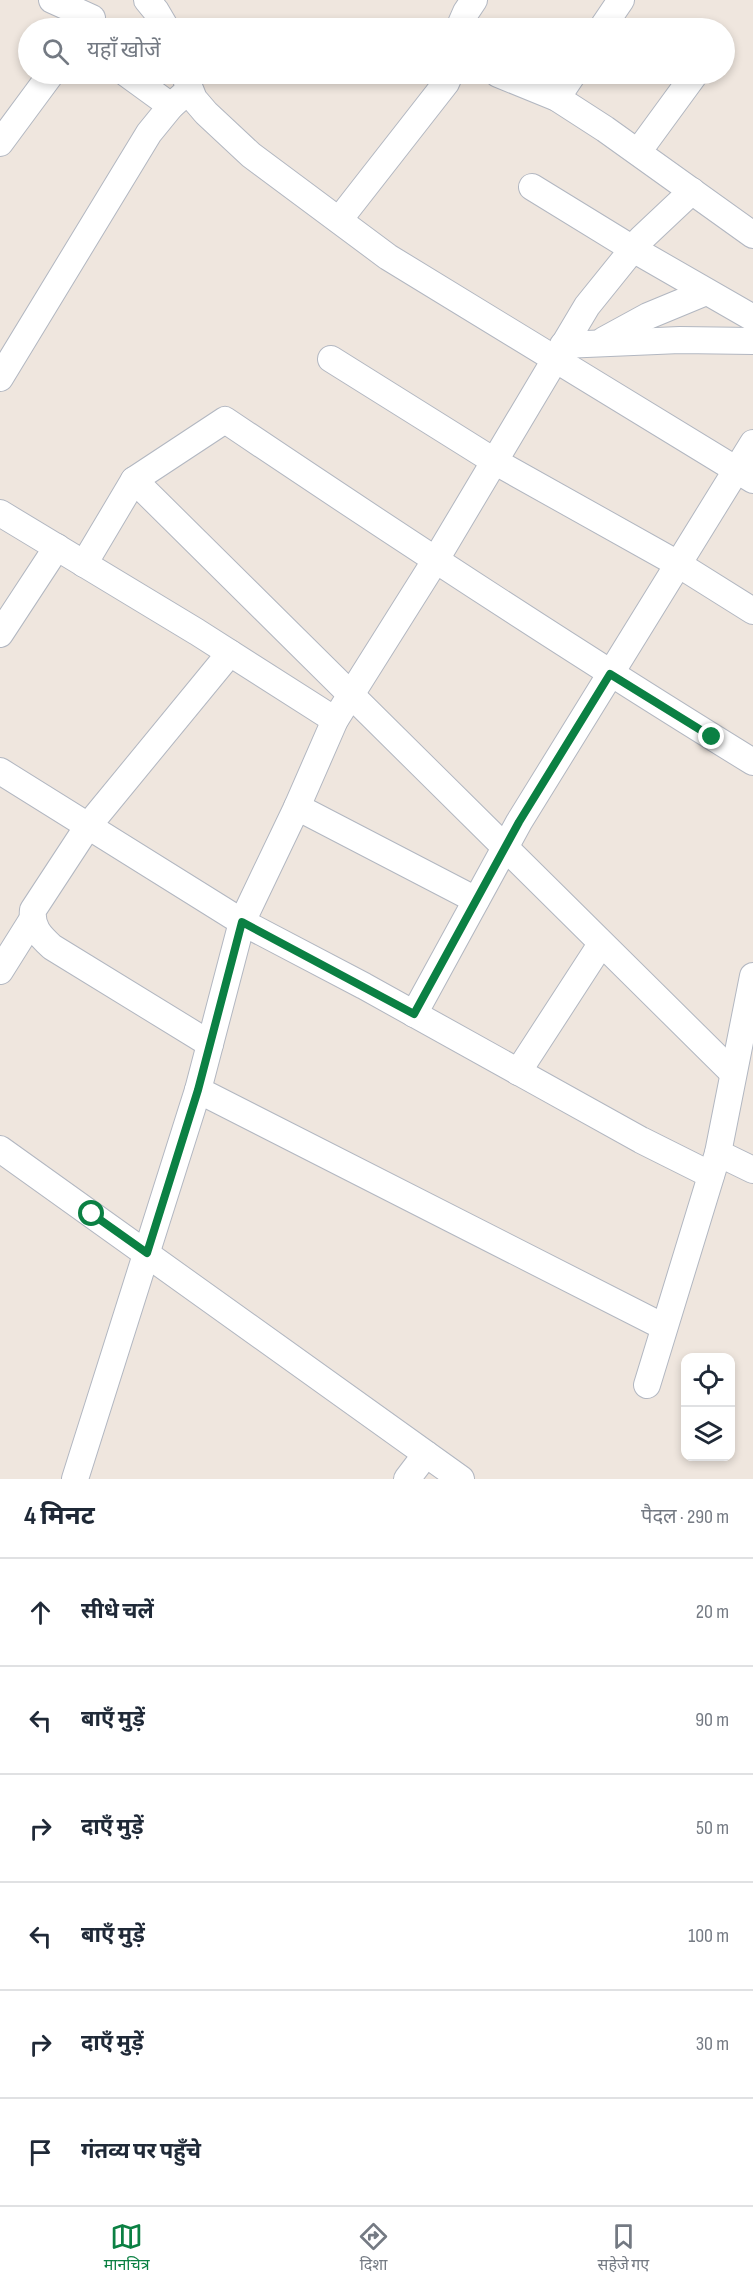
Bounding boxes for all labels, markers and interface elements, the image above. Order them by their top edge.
search box [18,18,735,84]
icon: search [39,35,72,68]
text: यहाँ खोजें [87,37,161,64]
route end [698,723,724,749]
route start [78,1200,104,1226]
map controls [681,1353,735,1461]
button: locate [681,1353,735,1407]
button: layers [681,1407,735,1461]
text: 4 मिनट [24,1501,95,1532]
text: पैदल · 290 m [641,1505,729,1529]
icon: ahead [24,1596,57,1629]
text: सीधे चलें [81,1598,154,1625]
text: 20 m [696,1600,729,1624]
icon: left [24,1704,57,1737]
text: बाएँ मुड़ें [81,1706,145,1733]
text: 90 m [695,1708,729,1732]
icon: right [24,1812,57,1845]
text: दाएँ मुड़ें [81,1814,144,1841]
text: 50 m [696,1816,729,1840]
icon: left [24,1920,57,1953]
text: बाएँ मुड़ें [81,1922,145,1949]
text: 100 m [688,1924,729,1948]
icon: right [24,2028,57,2061]
text: दाएँ मुड़ें [81,2030,144,2057]
text: 30 m [696,2032,729,2056]
icon: arrive [24,2136,57,2169]
text: गंतव्य पर पहुँचे [81,2138,201,2165]
tab: मानचित्र [104,2220,150,2277]
tab: दिशा [357,2220,390,2277]
tab: सहेजे गए [598,2220,649,2277]

